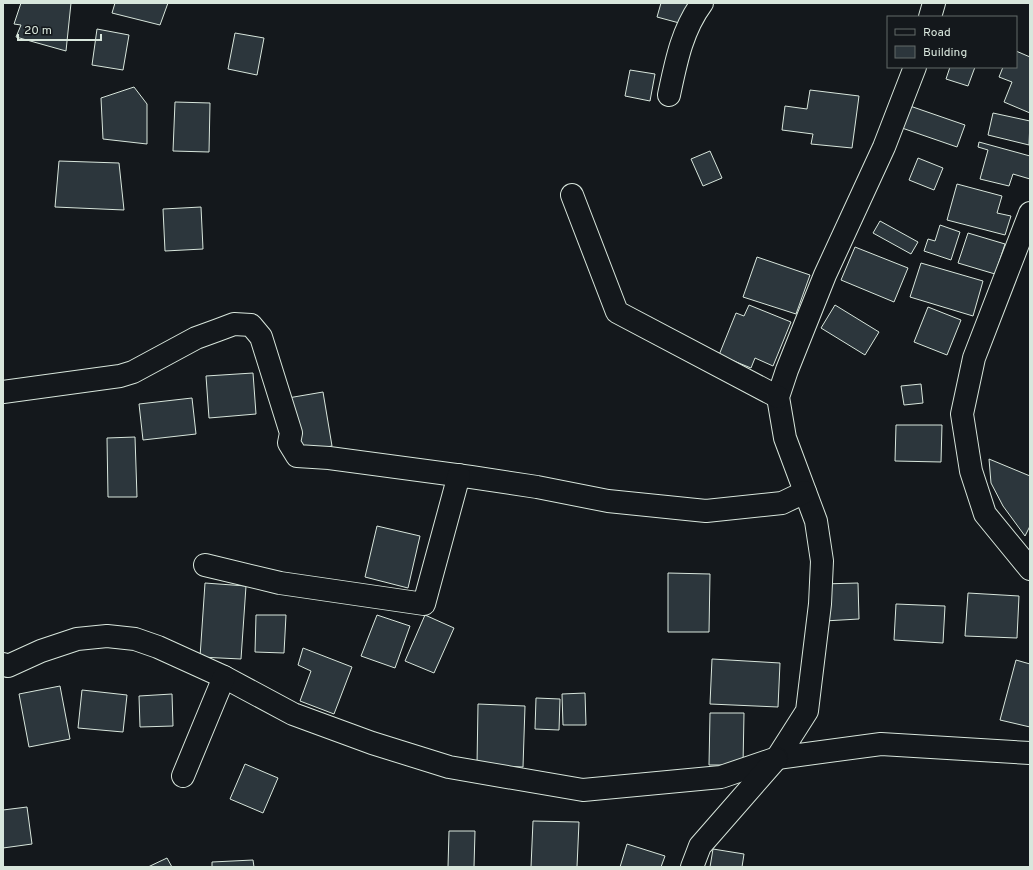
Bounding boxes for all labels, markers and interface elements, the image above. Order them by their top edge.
scale bar [18,16,101,42]
legend [887,16,1017,68]
text: 20 m [24,23,52,39]
text: Road [923,25,951,41]
text: Building [923,45,967,61]

